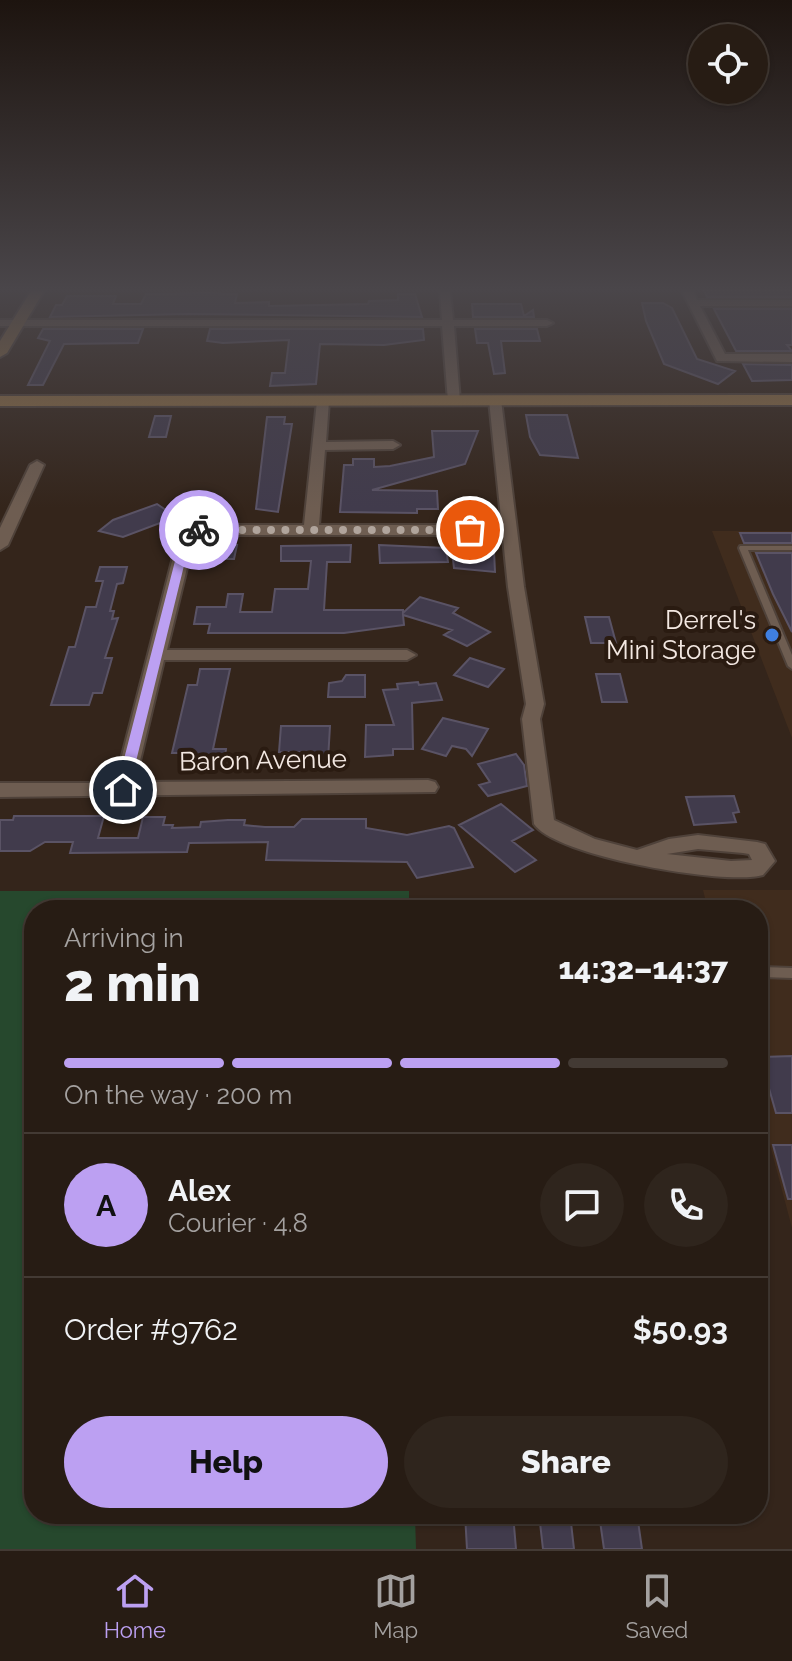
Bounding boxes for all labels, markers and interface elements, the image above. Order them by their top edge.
map controls [688,24,768,104]
button: locate [688,24,768,104]
courier [159,490,239,570]
pin [436,496,504,564]
icon: bike [177,508,221,552]
icon: bag [448,508,492,552]
place label: Derrel's Mini Storage [606,605,756,665]
marker: Derrel's Mini Storage [763,626,781,644]
street label: Baron Avenue [179,744,347,776]
pin [89,756,157,824]
icon: home [101,768,145,812]
text: Arriving in [64,923,184,953]
text: 14:32–14:37 [559,951,728,986]
text: 2 min [64,952,201,1013]
text: On the way · 200 m [64,1080,292,1110]
button: chat [540,1163,624,1247]
button: phone [644,1163,728,1247]
text: Alex [168,1173,231,1208]
text: A [96,1188,116,1223]
text: Courier · 4.8 [168,1208,308,1238]
text: Order #9762 [64,1312,238,1347]
text: $50.93 [633,1312,728,1347]
button: Help [64,1416,388,1508]
button: Share [404,1416,728,1508]
tab: Home [104,1569,166,1643]
tab: Map [373,1569,418,1643]
tab: Saved [625,1569,688,1643]

